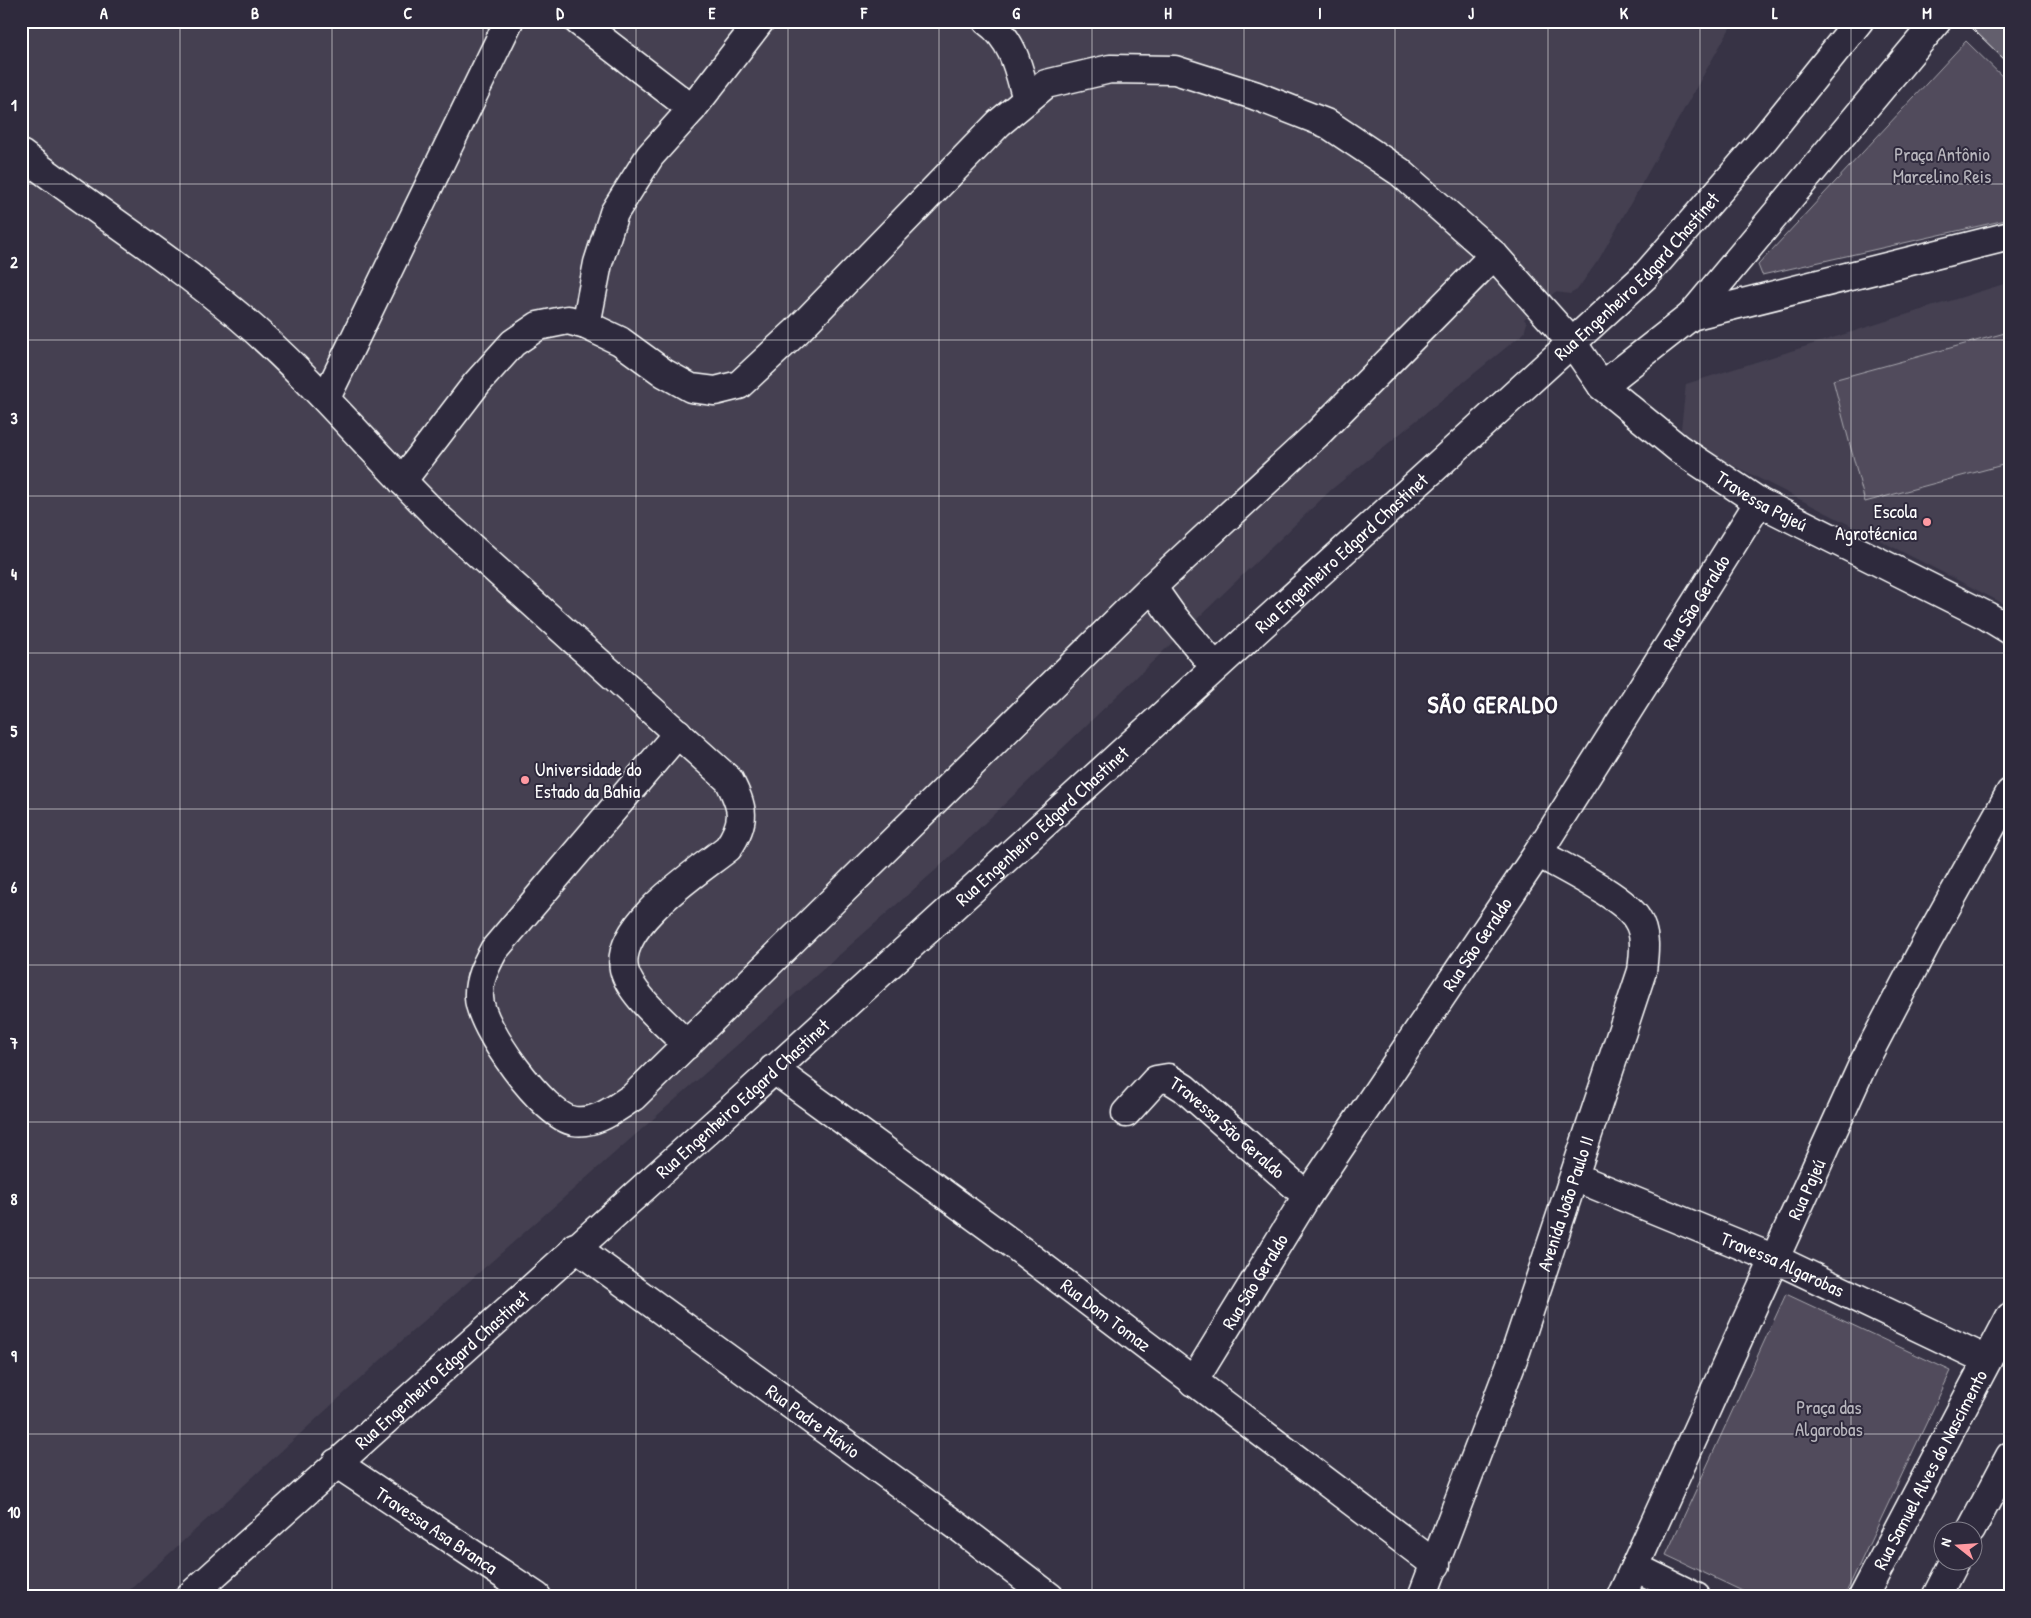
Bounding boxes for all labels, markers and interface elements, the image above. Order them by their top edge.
text: A [100,2,108,24]
text: B [251,2,259,24]
text: C [404,2,413,24]
text: D [556,2,564,24]
text: E [708,2,716,24]
text: F [860,2,868,24]
text: G [1012,2,1020,24]
text: H [1164,2,1172,24]
text: I [1318,2,1322,24]
text: J [1468,2,1474,24]
text: K [1620,2,1629,24]
text: L [1772,2,1778,24]
text: M [1922,2,1932,24]
text: 1 [11,94,17,116]
park label: Praça Antônio Marcelino Reis [1893,141,1991,189]
street label: Rua Engenheiro Edgard Chastinet [1548,186,1725,366]
text: 2 [10,251,18,273]
text: 3 [10,407,18,429]
street label: Travessa Pajeú [1711,464,1812,537]
street label: Rua Engenheiro Edgard Chastinet [1249,467,1434,639]
place label: Escola Agrotécnica [1835,498,1918,546]
marker: Escola Agrotécnica [1921,516,1933,528]
street label: Rua São Geraldo [1656,549,1736,655]
text: 4 [11,563,17,585]
district label: SÃO GERALDO [1428,688,1559,720]
text: 5 [11,720,18,742]
street label: Rua Engenheiro Edgard Chastinet [950,740,1135,912]
place label: Universidade do Estado da Bahia [535,756,642,804]
marker: Universidade do Estado da Bahia [519,774,531,786]
text: 6 [11,876,18,898]
street label: Rua São Geraldo [1436,892,1518,996]
street label: Rua Engenheiro Edgard Chastinet [650,1012,835,1184]
text: 7 [9,1032,18,1054]
street label: Travessa São Geraldo [1165,1069,1291,1184]
street label: Avenida João Paulo II [1530,1132,1600,1274]
street label: Rua Pajeú [1781,1154,1832,1224]
text: 8 [11,1188,18,1210]
street label: Travessa Algarobas [1717,1225,1849,1303]
street label: Rua São Geraldo [1215,1228,1294,1334]
street label: Rua Dom Tomaz [1056,1272,1157,1358]
street label: Rua Engenheiro Edgard Chastinet [349,1284,535,1455]
text: 9 [11,1345,17,1367]
street label: Rua Samuel Alves do Nascimento [1868,1367,1992,1573]
street label: Rua Padre Flávio [761,1378,866,1464]
park label: Praça das Algarobas [1795,1394,1863,1442]
street label: Travessa Asa Branca [371,1480,503,1581]
text: 10 [8,1501,20,1523]
north arrow [1934,1520,1984,1570]

